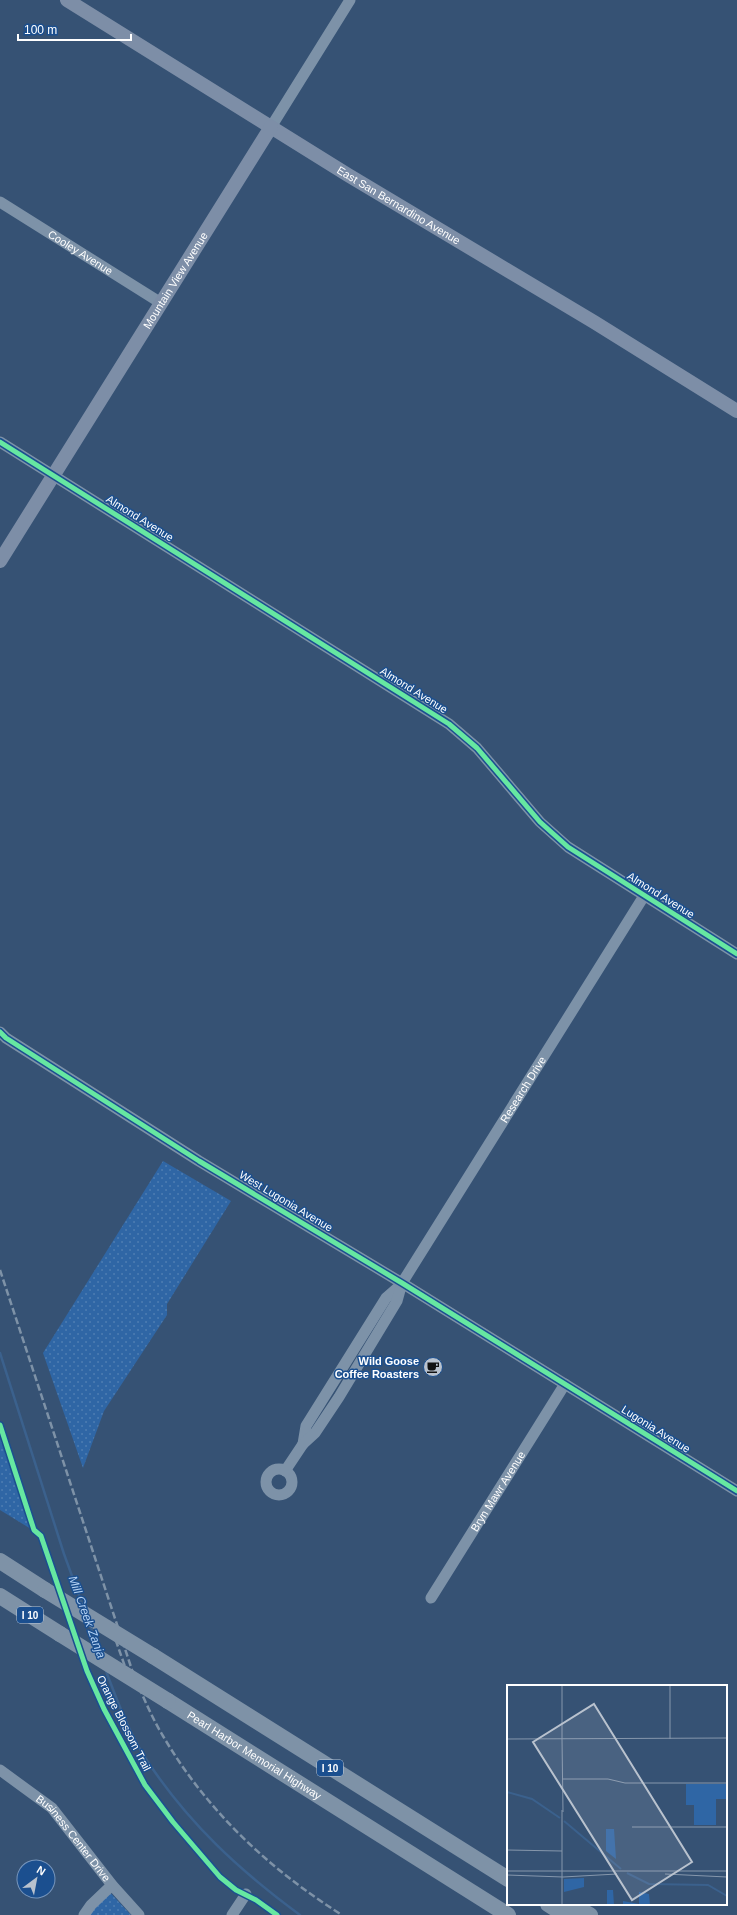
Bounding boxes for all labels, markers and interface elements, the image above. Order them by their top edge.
scale bar [18,16,131,42]
text: 100 m [24,23,57,37]
street label: East San Bernardino Avenue [335,164,462,247]
street label: Cooley Avenue [46,228,115,277]
street label: Mountain View Avenue [141,230,210,331]
street label: Almond Avenue [104,493,176,543]
street label: Almond Avenue [378,665,450,715]
street label: Almond Avenue [625,870,697,920]
street label: Research Drive [498,1054,548,1125]
street label: West Lugonia Avenue [237,1168,335,1234]
place label: Wild Goose Coffee Roasters [335,1355,419,1380]
cafe icon: Wild Goose Coffee Roasters [422,1356,444,1378]
street label: Lugonia Avenue [619,1403,693,1455]
street label: Bryn Mawr Avenue [468,1449,527,1533]
water label: Mill Creek Zanja [66,1574,109,1660]
road number: I 10 [17,1607,43,1623]
street label: Orange Blossom Trail [95,1673,153,1773]
inset map [507,1685,727,1905]
street label: Pearl Harbor Memorial Highway [185,1709,324,1802]
road number: I 10 [317,1760,343,1776]
street label: Business Center Drive [34,1792,113,1884]
north arrow [16,1859,56,1899]
text: N [35,1863,48,1878]

